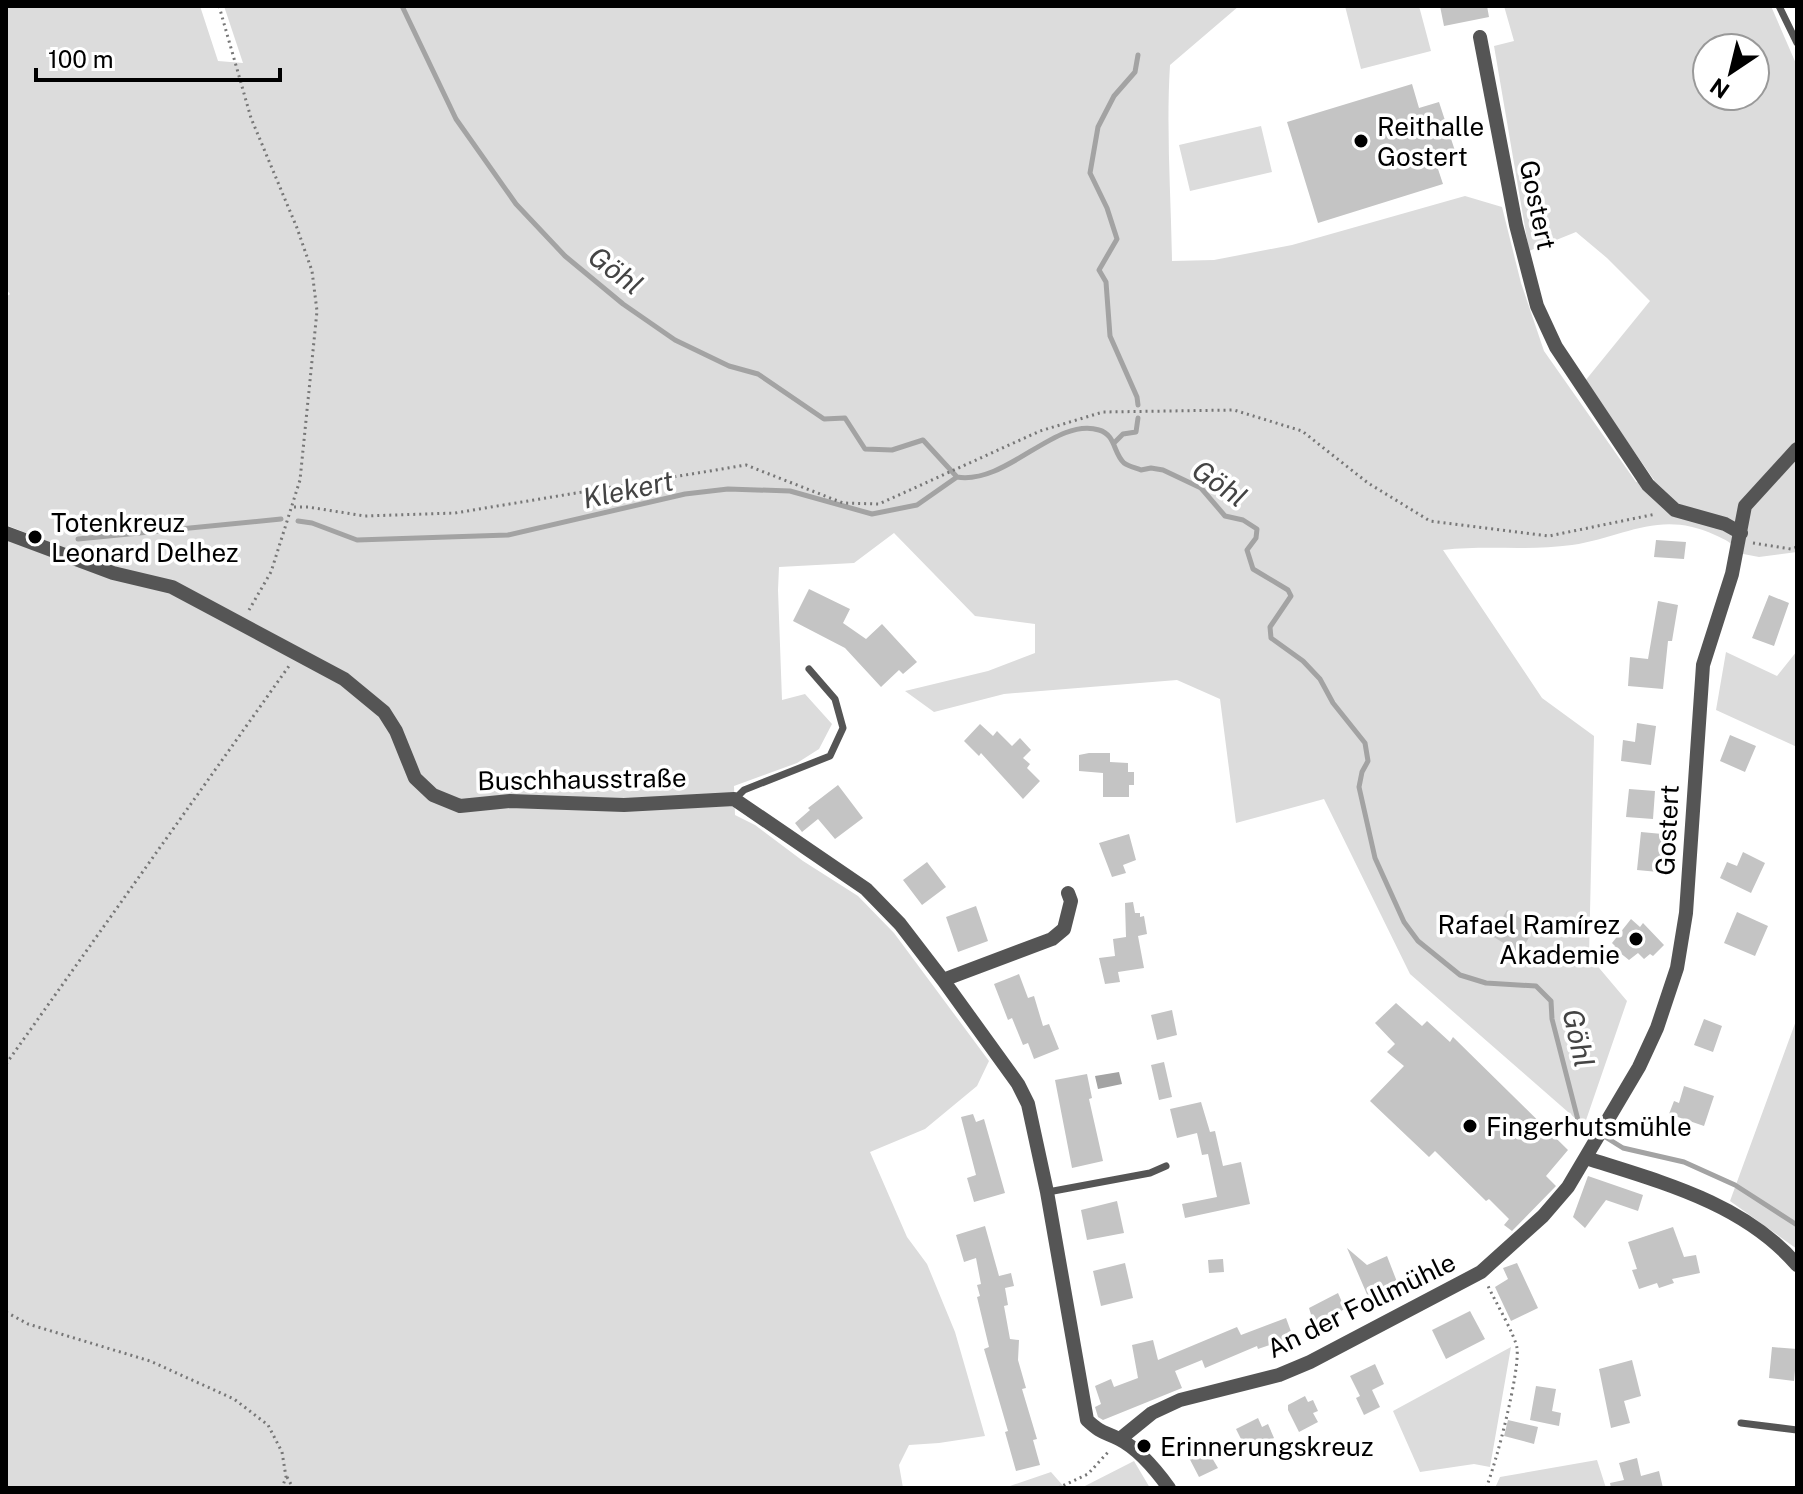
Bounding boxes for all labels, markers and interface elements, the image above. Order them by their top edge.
scale bar [36,32,280,82]
north arrow [1691,32,1771,112]
text: 100 m [48,45,114,73]
text: N [1705,73,1734,104]
place label: Reithalle Gostert [1377,111,1484,172]
marker: Reithalle Gostert [1352,132,1370,150]
street label: Gostert [1513,157,1563,253]
water label: Göhl [582,239,650,301]
water label: Göhl [1186,453,1254,513]
water label: Klekert [580,463,677,515]
place label: Totenkreuz Leonard Delhez [51,507,238,568]
marker: Totenkreuz Leonard Delhez [26,528,44,546]
street label: Buschhausstraße [477,762,687,796]
street label: Gostert [1649,784,1685,876]
place label: Rafael Ramírez Akademie [1437,909,1620,970]
marker: Rafael Ramírez Akademie [1627,930,1645,948]
water label: Göhl [1556,1006,1602,1070]
place label: Fingerhutsmühle [1486,1111,1692,1142]
marker: Fingerhutsmühle [1461,1117,1479,1135]
street label: An der Follmühle [1262,1246,1460,1364]
place label: Erinnerungskreuz [1160,1431,1373,1462]
marker: Erinnerungskreuz [1135,1437,1153,1455]

